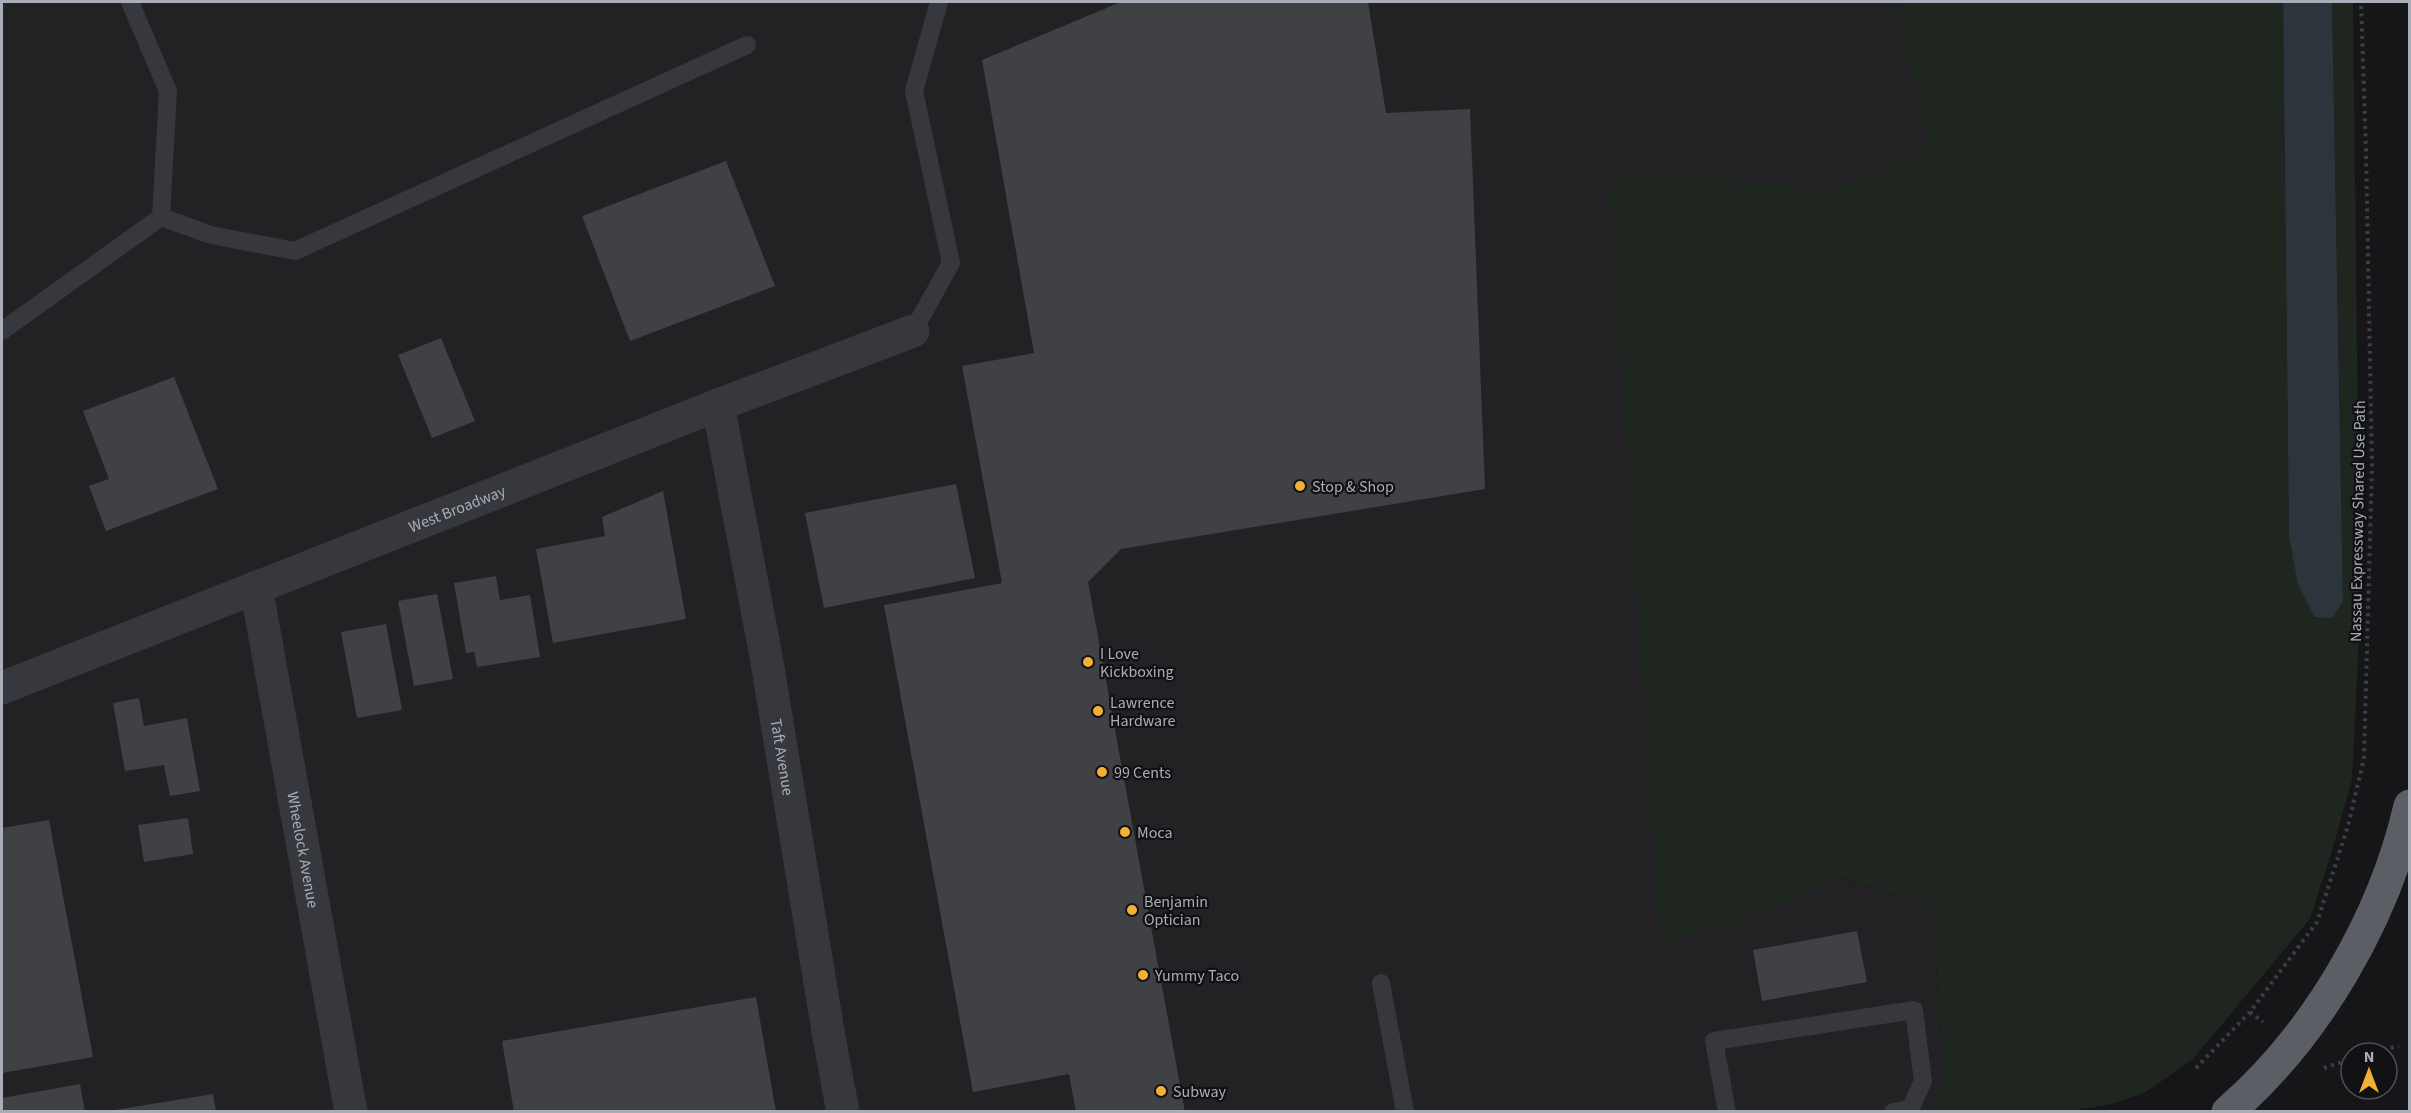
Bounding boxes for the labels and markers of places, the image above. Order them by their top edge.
place label: Stop & Shop [1312,476,1394,498]
marker: Stop & Shop [1293,479,1307,493]
place label: I Love Kickboxing [1100,643,1174,683]
marker: I Love Kickboxing [1081,655,1095,669]
place label: Lawrence Hardware [1110,692,1176,732]
marker: Lawrence Hardware [1091,704,1105,718]
place label: 99 Cents [1114,762,1171,784]
marker: 99 Cents [1095,765,1109,779]
place label: Moca [1137,822,1173,844]
marker: Moca [1118,825,1132,839]
place label: Benjamin Optician [1144,891,1208,931]
marker: Benjamin Optician [1125,903,1139,917]
place label: Yummy Taco [1154,965,1239,987]
marker: Yummy Taco [1136,968,1150,982]
place label: Subway [1173,1081,1226,1103]
marker: Subway [1154,1084,1168,1098]

